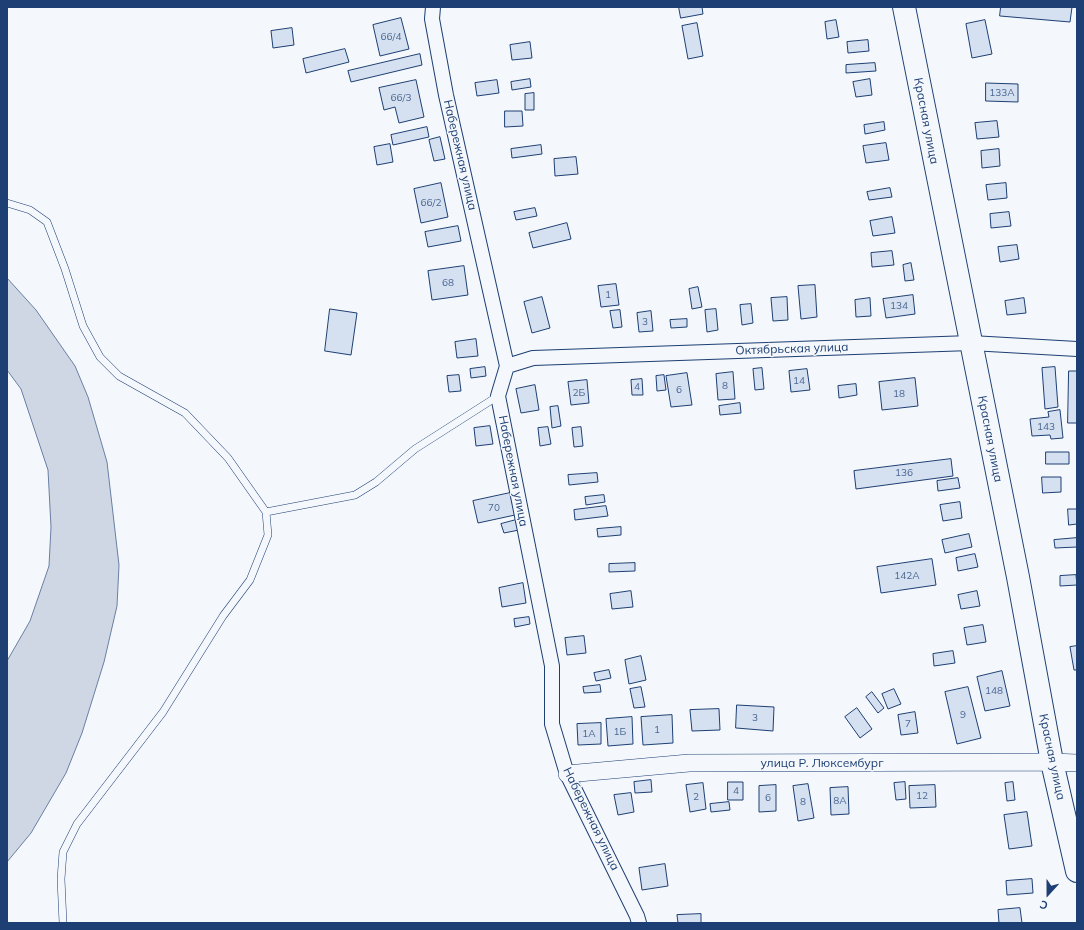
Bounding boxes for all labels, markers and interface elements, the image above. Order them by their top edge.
house number: 66/4 [381,31,401,43]
street label: Красная улица [911,77,941,165]
house number: 133А [989,87,1015,99]
house number: 66/3 [391,92,411,104]
street label: Набережная улица [440,98,480,212]
house number: 66/2 [421,197,441,209]
house number: 68 [442,277,454,289]
house number: 1 [605,289,611,301]
house number: 134 [890,300,908,312]
house number: 3 [642,316,648,328]
street label: Октябрьская улица [735,340,849,358]
house number: 14 [793,375,805,387]
house number: 8 [722,380,728,392]
house number: 4 [634,381,640,393]
house number: 6 [676,384,682,396]
house number: 2Б [573,387,585,399]
house number: 18 [893,388,905,400]
street label: Красная улица [975,395,1005,483]
street label: Набережная улица [495,414,531,528]
house number: 143 [1037,421,1055,433]
house number: 136 [895,467,913,479]
house number: 70 [488,502,500,514]
house number: 142А [894,570,920,582]
house number: 148 [985,685,1003,697]
house number: 9 [960,709,966,721]
house number: 3 [752,712,758,724]
street label: Красная улица [1036,713,1068,801]
house number: 7 [905,718,911,730]
house number: 1 [654,724,660,736]
house number: 1Б [614,726,626,738]
house number: 1А [582,728,596,740]
street label: улица Р. Люксембург [760,756,884,770]
street label: Набережная улица [560,765,622,873]
house number: 4 [733,785,739,797]
house number: 12 [916,790,928,802]
house number: 2 [693,791,699,803]
house number: 6 [765,792,771,804]
house number: 8А [833,795,847,807]
house number: 8 [800,796,806,808]
north arrow [1028,874,1068,914]
text: С [1038,897,1050,913]

